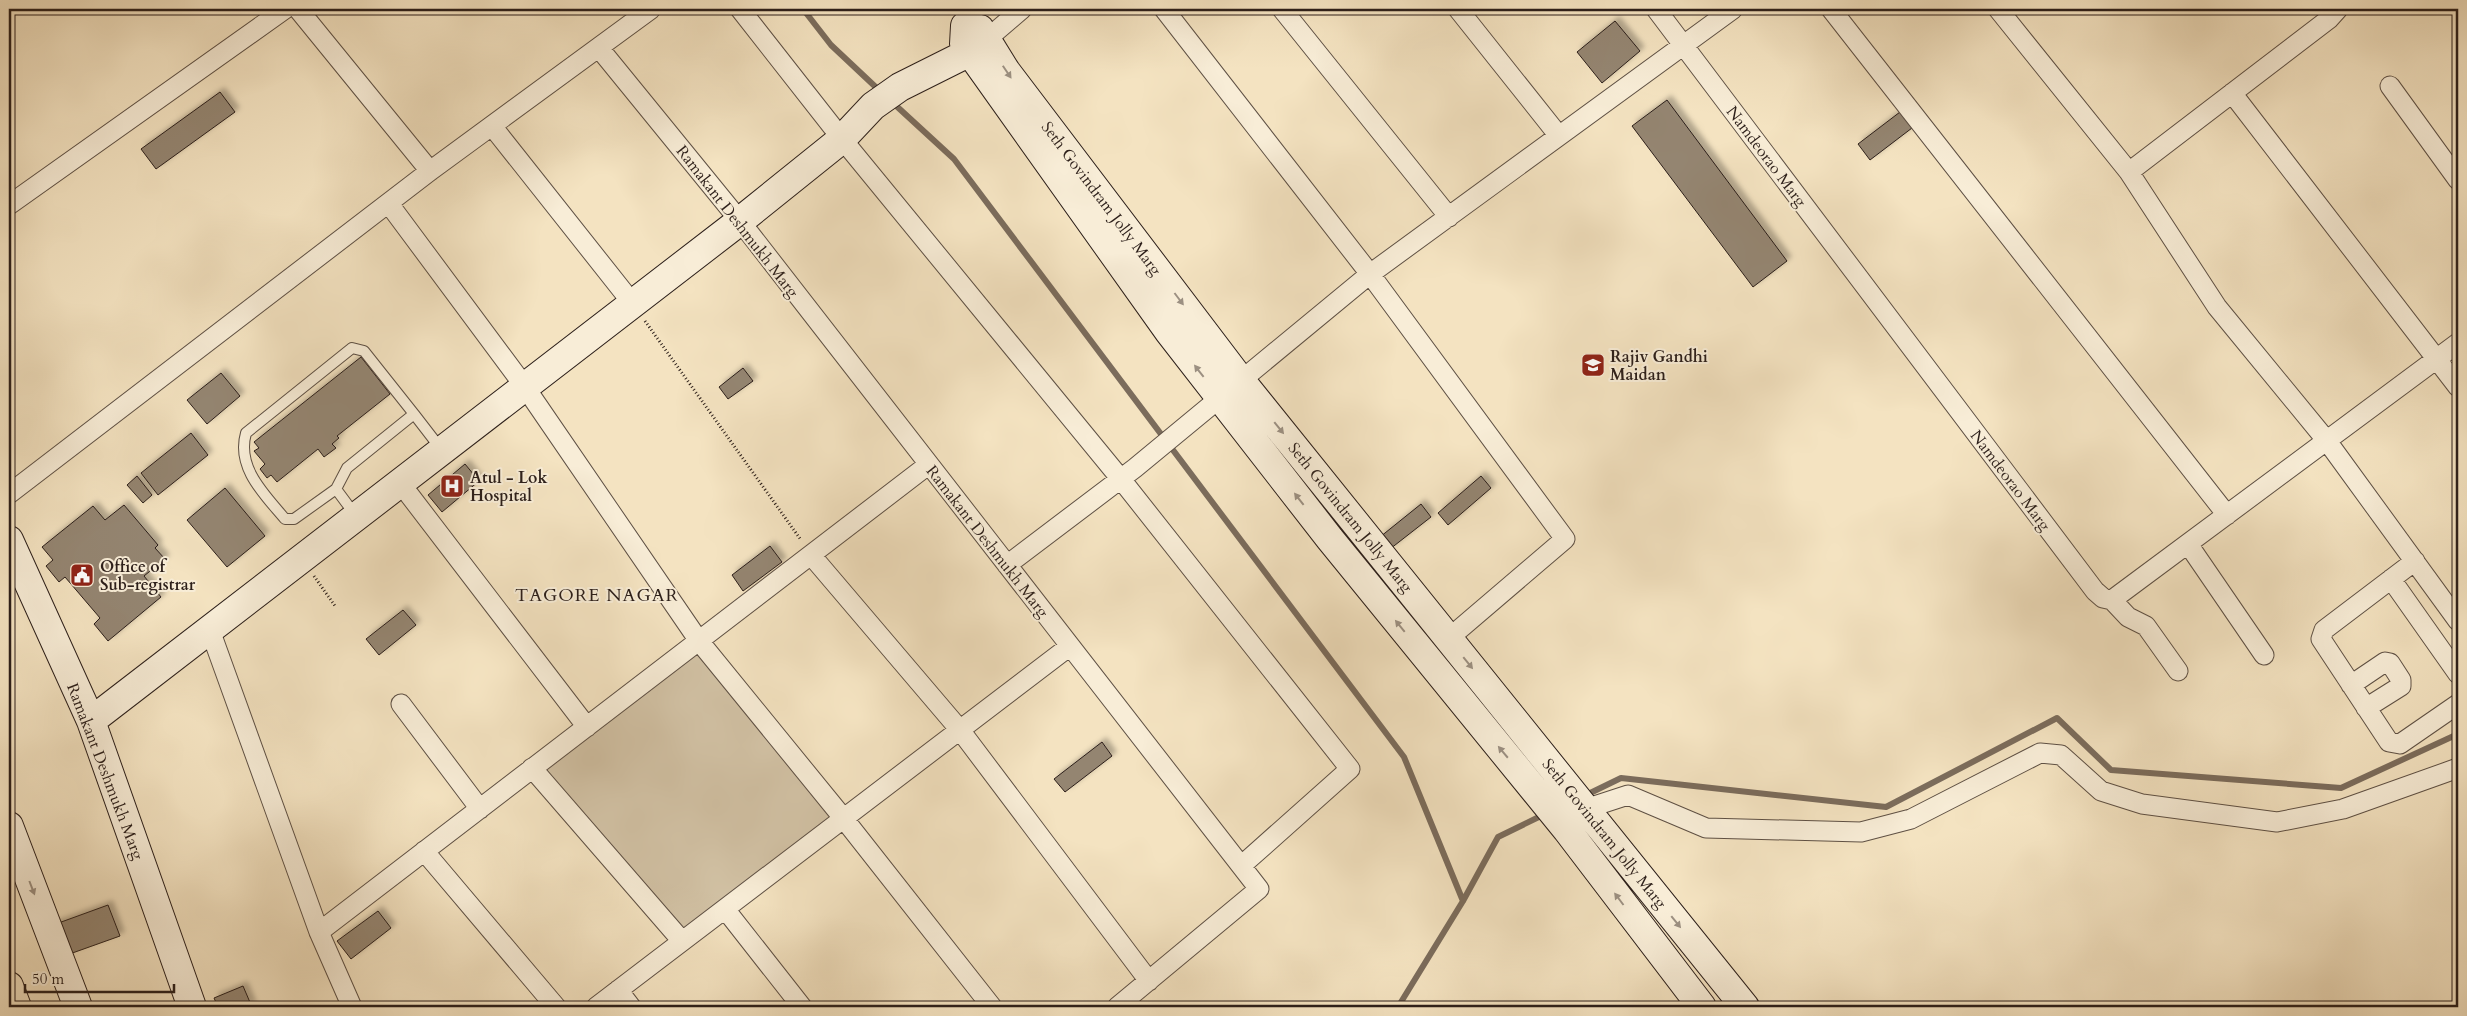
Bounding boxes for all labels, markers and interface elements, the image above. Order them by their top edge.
one-way arrow [1002,65,1012,79]
street label: Namdeorao Marg [1721,102,1811,212]
street label: Seth Govindram Jolly Marg [1036,117,1166,280]
street label: Ramakant Deshmukh Marg [671,141,804,302]
one-way arrow [1174,292,1184,306]
place label: Rajiv Gandhi Maidan [1610,346,1708,386]
school or university icon: Rajiv Gandhi Maidan [1580,352,1606,378]
one-way arrow [1193,365,1204,378]
one-way arrow [1273,421,1284,434]
street label: Namdeorao Marg [1965,426,2055,536]
street label: Seth Govindram Jolly Marg [1283,438,1418,597]
street label: Ramakant Deshmukh Marg [921,461,1054,622]
place label: Atul - Lok Hospital [470,467,547,507]
hospital icon: Atul - Lok Hospital [439,473,465,499]
one-way arrow [1293,493,1304,506]
place label: Office of Sub-registrar [100,556,196,596]
public building icon: Office of Sub-registrar [69,562,95,588]
district label: TAGORE NAGAR [515,583,679,608]
one-way arrow [1395,619,1406,632]
one-way arrow [1463,657,1474,670]
street label: Ramakant Deshmukh Marg [61,680,149,863]
one-way arrow [1497,746,1508,759]
street label: Seth Govindram Jolly Marg [1537,754,1672,913]
one-way arrow [29,881,37,895]
one-way arrow [1614,893,1625,906]
one-way arrow [1670,915,1681,928]
scale bar [25,961,174,993]
text: 50 m [32,969,64,989]

